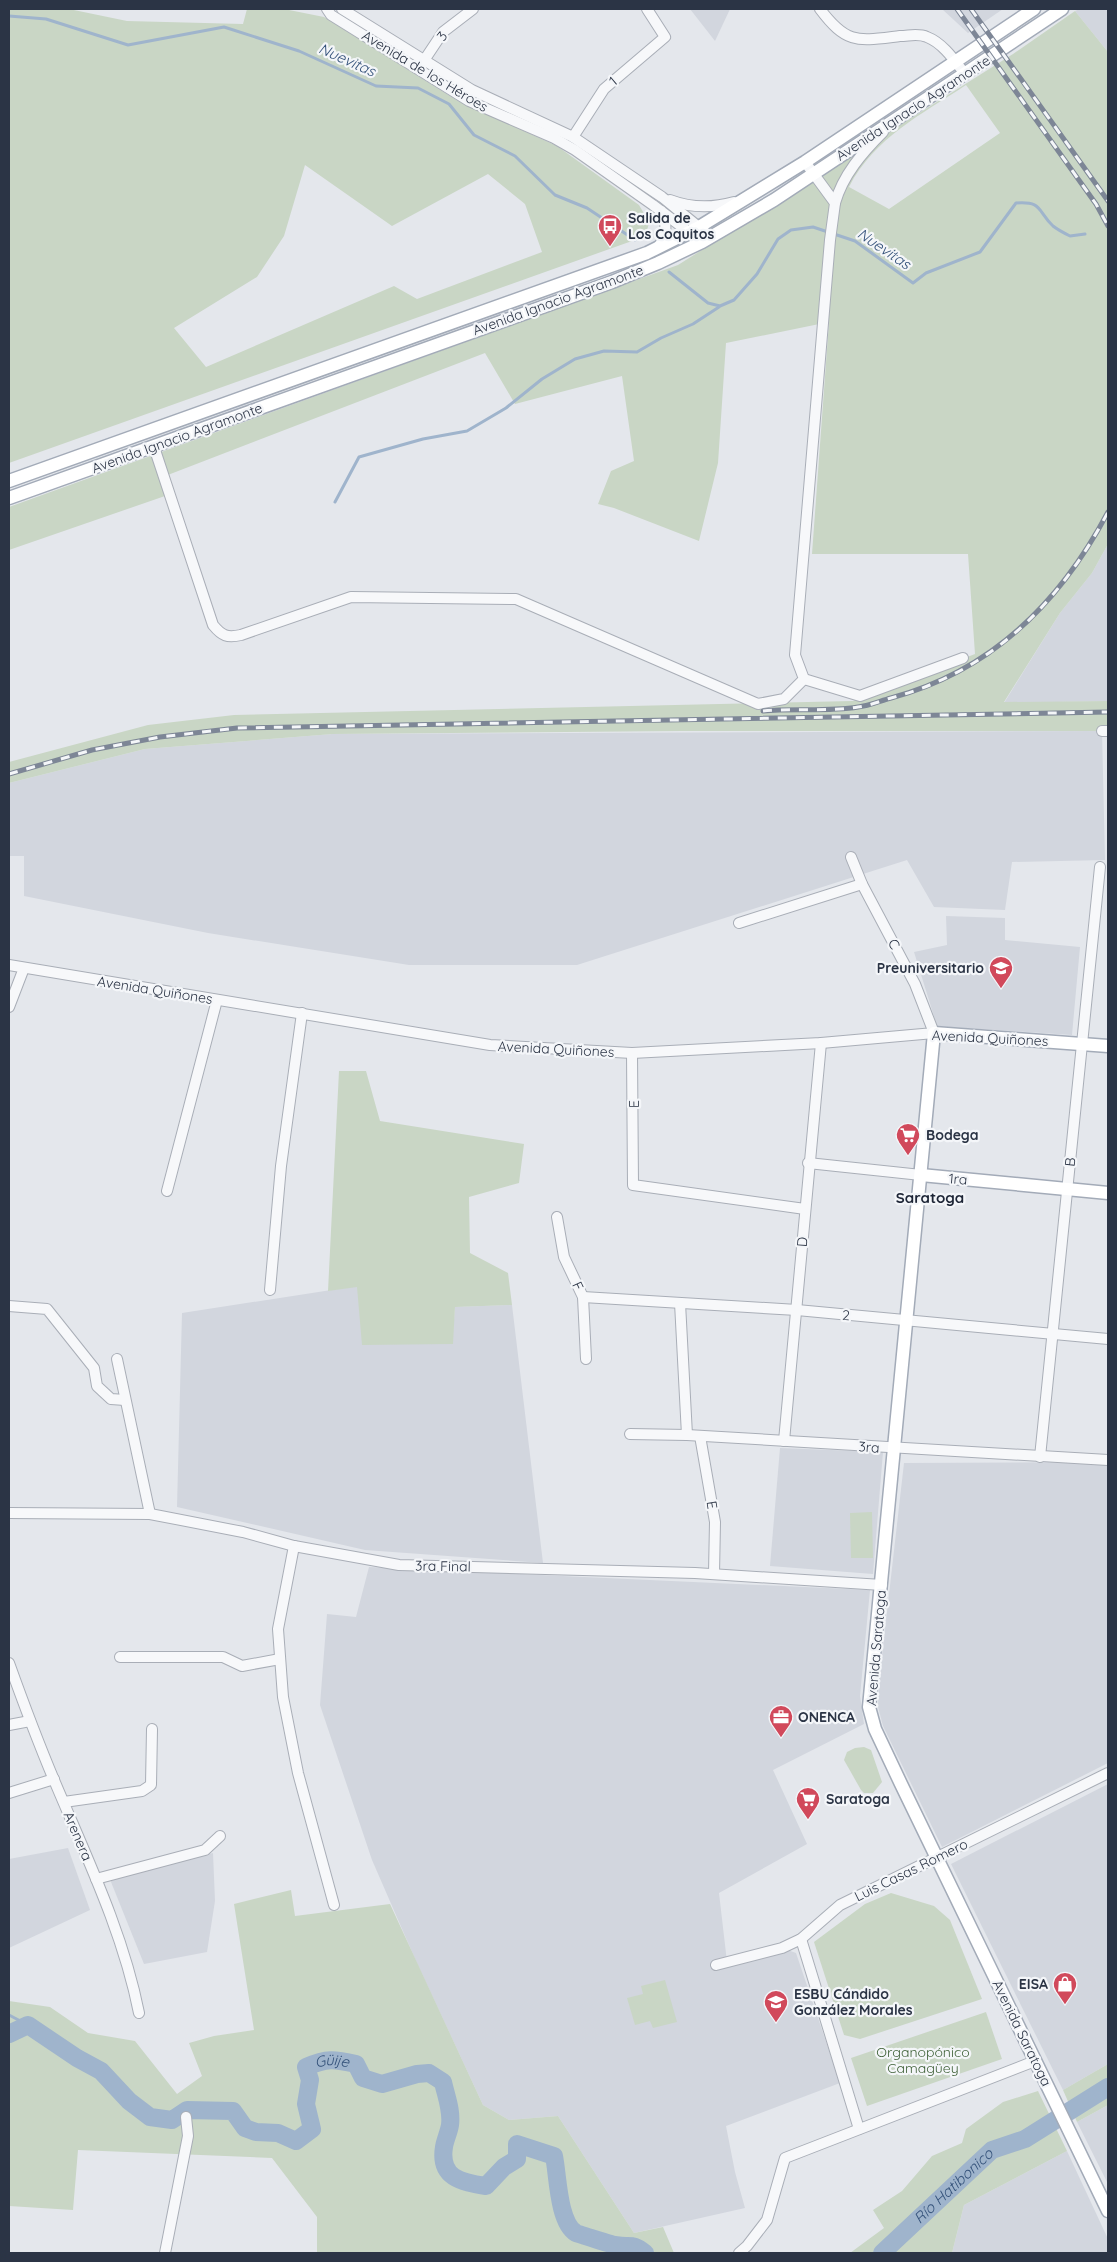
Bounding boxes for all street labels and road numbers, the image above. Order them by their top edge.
street label: Avenida de los Héroes [359,26,491,116]
street label: 3 [433,27,451,45]
street label: Avenida Ignacio Agramonte [832,51,994,165]
street label: 1 [605,72,621,90]
street label: Avenida Ignacio Agramonte [470,261,646,339]
street label: Avenida Ignacio Agramonte [89,399,265,477]
street label: C [884,936,904,952]
street label: Avenida Quiñones [96,972,214,1008]
street label: Avenida Quiñones [931,1026,1049,1050]
street label: Avenida Quiñones [497,1037,615,1061]
street label: E [625,1100,643,1108]
street label: B [1061,1157,1079,1167]
street label: 1ra [948,1169,968,1189]
street label: D [793,1236,811,1248]
street label: F [568,1279,588,1293]
street label: 2 [841,1306,851,1324]
street label: 3ra [858,1437,880,1457]
street label: E [702,1500,722,1510]
street label: 3ra Final [415,1557,471,1575]
street label: Avenida Saratoga [862,1589,890,1707]
street label: Arenera [60,1809,96,1863]
street label: Luis Casas Romero [851,1835,971,1905]
street label: Avenida Saratoga [988,1977,1056,2089]

